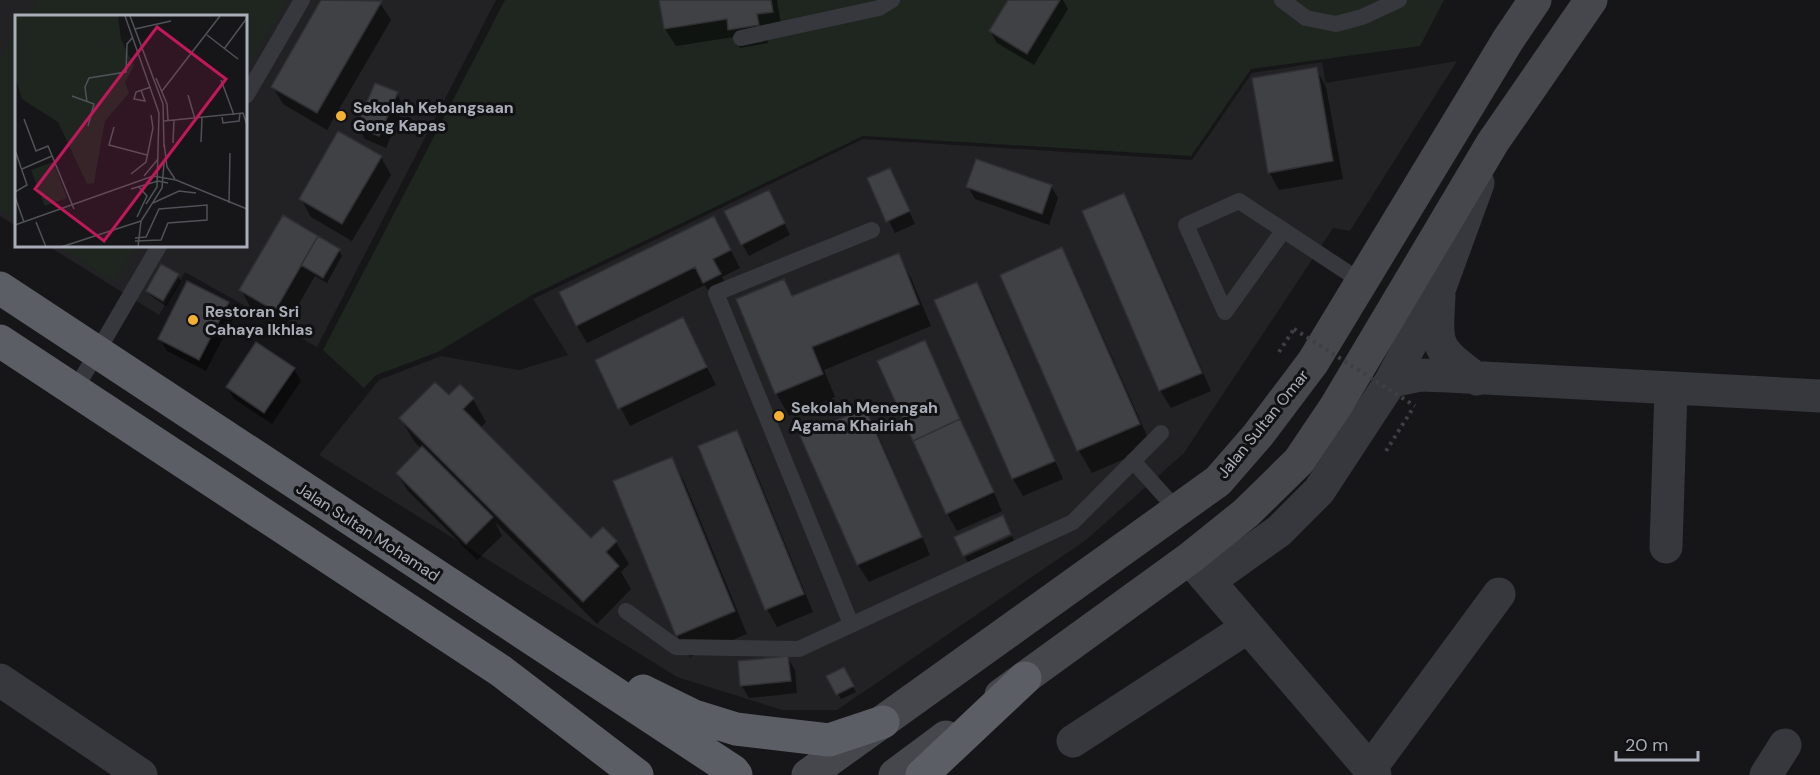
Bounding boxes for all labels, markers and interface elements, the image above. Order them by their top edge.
inset map [15,15,248,248]
place label: Sekolah Kebangsaan Gong Kapas [353,97,514,136]
marker: Sekolah Kebangsaan Gong Kapas [334,109,348,123]
place label: Restoran Sri Cahaya Ikhlas [205,301,313,340]
marker: Restoran Sri Cahaya Ikhlas [186,313,200,327]
street label: Jalan Sultan Omar [1213,365,1313,483]
place label: Sekolah Menengah Agama Khairiah [791,397,938,436]
marker: Sekolah Menengah Agama Khairiah [772,409,786,423]
street label: Jalan Sultan Mohamad [292,478,444,586]
scale bar [1616,724,1698,762]
text: 20 m [1625,733,1668,757]

